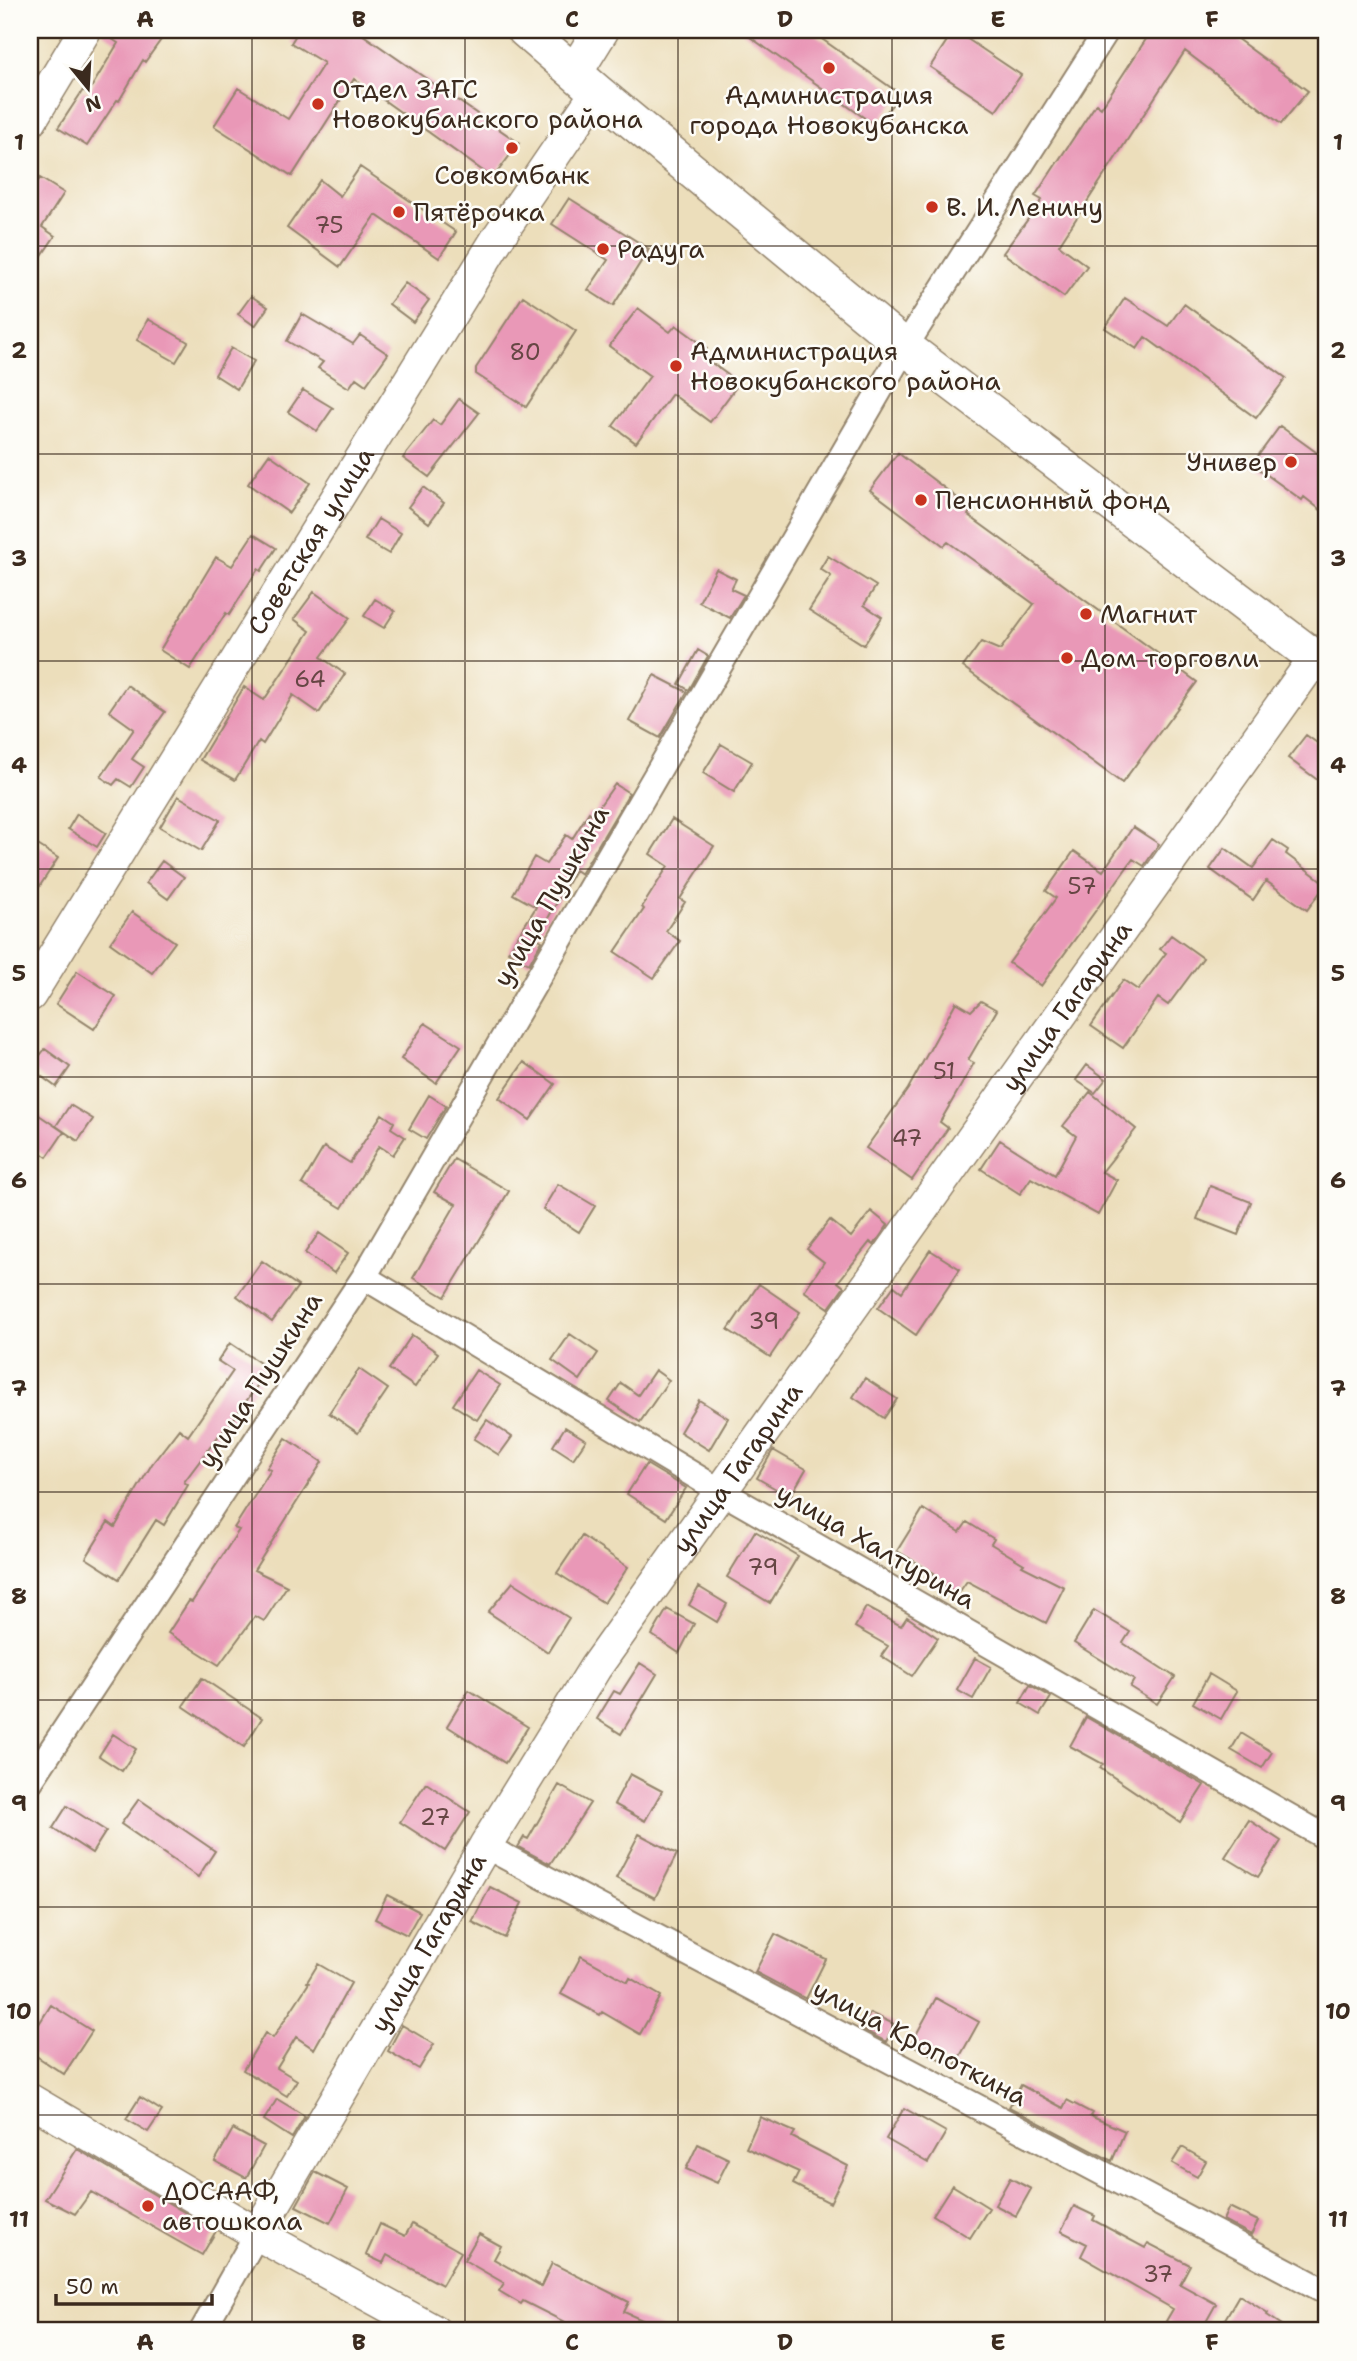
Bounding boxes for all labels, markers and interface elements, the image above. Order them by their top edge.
text: A [136,4,154,34]
text: B [352,4,366,34]
text: C [565,4,579,34]
text: D [777,4,793,34]
text: E [990,4,1006,34]
text: F [1205,4,1219,34]
north arrow [52,52,122,122]
marker: Администрация города Новокубанска [821,60,837,76]
place label: Отдел ЗАГС Новокубанского района [332,71,643,136]
place label: Администрация города Новокубанска [690,77,968,142]
text: N [82,89,104,118]
marker: Отдел ЗАГС Новокубанского района [310,96,326,112]
text: 1 [14,127,24,157]
text: 1 [1333,127,1343,157]
marker: Совкомбанк [504,140,520,156]
place label: Совкомбанк [434,157,590,192]
place label: В. И. Ленину [946,189,1103,224]
place label: Пятёрочка [413,194,545,229]
marker: В. И. Ленину [924,199,940,215]
marker: Пятёрочка [391,204,407,220]
house number: 75 [314,210,344,240]
place label: Радуга [617,231,704,266]
marker: Радуга [595,241,611,257]
place label: Администрация Новокубанского района [690,333,1001,398]
text: 2 [11,335,27,365]
text: 2 [1330,335,1346,365]
house number: 80 [509,337,541,367]
marker: Администрация Новокубанского района [668,358,684,374]
street label: Советская улица [239,440,382,641]
place label: Универ [1186,444,1277,479]
marker: Универ [1283,454,1299,470]
place label: Пенсионный фонд [935,482,1170,517]
marker: Пенсионный фонд [913,492,929,508]
text: 3 [11,543,27,573]
text: 3 [1330,543,1346,573]
place label: Магнит [1100,596,1198,631]
marker: Магнит [1078,606,1094,622]
place label: Дом торговли [1081,640,1259,675]
marker: Дом торговли [1059,650,1075,666]
house number: 64 [294,664,326,694]
text: 4 [11,750,27,780]
text: 4 [1330,750,1346,780]
street label: улица Пушкина [484,799,617,993]
house number: 57 [1067,871,1097,901]
street label: улица Гагарина [993,913,1139,1099]
text: 5 [12,958,26,988]
text: 5 [1331,958,1345,988]
house number: 51 [933,1056,955,1086]
house number: 47 [892,1123,922,1153]
text: 6 [11,1165,27,1195]
text: 6 [1330,1165,1346,1195]
street label: улица Пушкина [189,1285,330,1475]
house number: 39 [749,1306,779,1336]
text: 7 [11,1373,27,1403]
text: 7 [1330,1373,1346,1403]
street label: улица Гагарина [664,1375,810,1560]
street label: улица Халтурина [770,1474,982,1617]
house number: 79 [747,1552,779,1582]
text: 8 [11,1581,27,1611]
text: 8 [1330,1581,1346,1611]
text: 9 [11,1788,27,1818]
text: 9 [1330,1788,1346,1818]
house number: 27 [420,1802,450,1832]
street label: улица Гагарина [361,1846,494,2038]
street label: улица Кропоткина [807,1971,1034,2114]
text: 10 [6,1996,32,2026]
text: 10 [1325,1996,1351,2026]
place label: ДОСААФ, автошкола [162,2173,302,2238]
marker: ДОСААФ, автошкола [140,2198,156,2214]
text: 11 [9,2204,29,2234]
text: 11 [1328,2204,1348,2234]
house number: 37 [1143,2259,1173,2289]
scale bar [56,2263,212,2307]
text: 50 m [66,2273,119,2301]
text: A [136,2327,154,2357]
text: B [352,2327,366,2357]
text: C [565,2327,579,2357]
text: D [777,2327,793,2357]
text: E [990,2327,1006,2357]
text: F [1205,2327,1219,2357]

